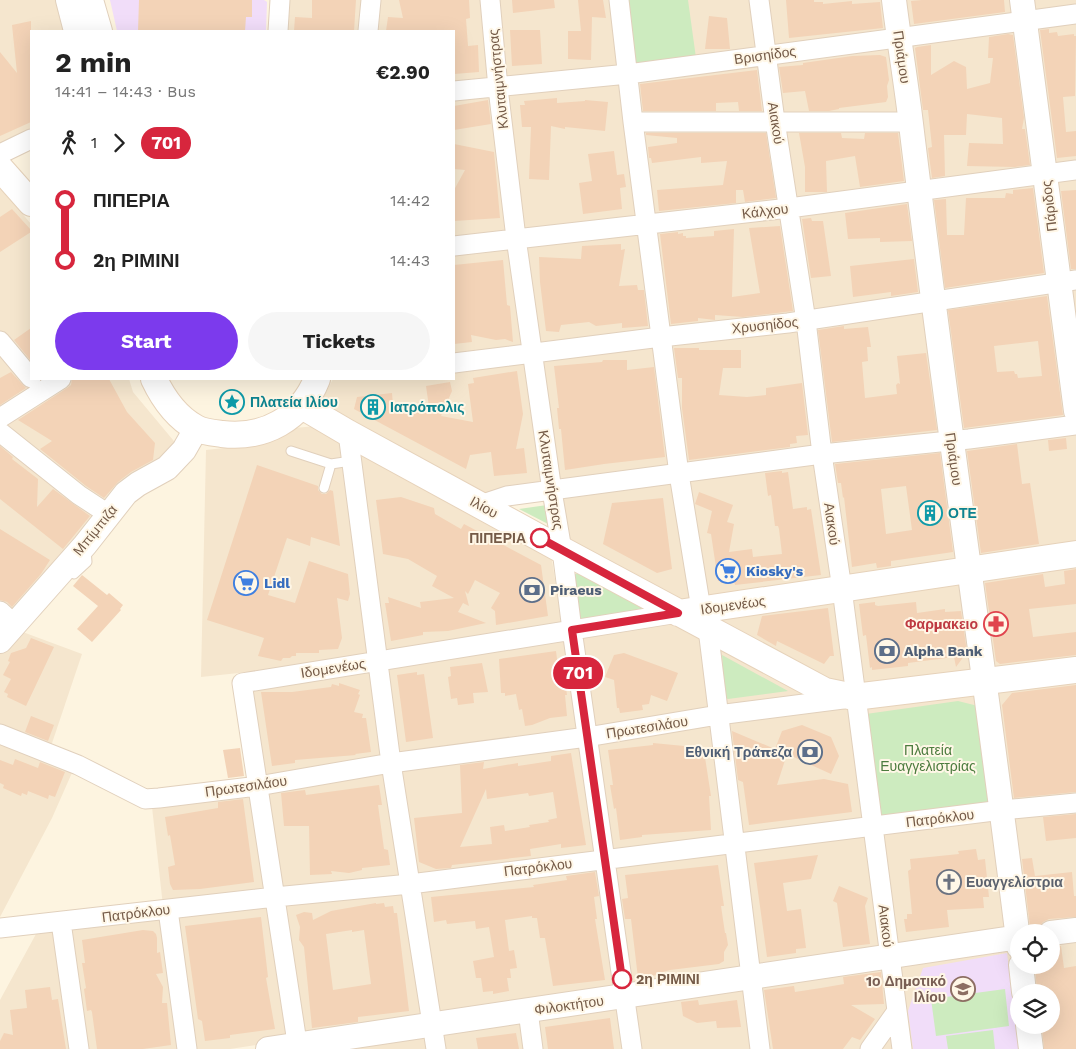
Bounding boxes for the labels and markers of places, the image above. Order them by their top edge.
place icon: Πλατεία Ιλίου [219,389,245,415]
place label: Πλατεία Ιλίου [250,394,338,410]
building icon: Ιατρόπολις [360,394,386,420]
place label: Ιατρόπολις [390,399,465,415]
building icon: ΟΤΕ [917,500,943,526]
place label: ΟΤΕ [948,505,977,521]
marker: ΠΙΠΕΡΙΑ [530,528,550,548]
place label: ΠΙΠΕΡΙΑ [469,530,526,546]
supermarket icon: Kiosky's [715,558,741,584]
place label: Kiosky's [746,563,804,579]
supermarket icon: Lidl [233,570,259,596]
place label: Lidl [264,575,290,591]
bank icon: Piraeus [519,577,545,603]
place label: Piraeus [550,582,602,598]
pharmacy icon: Φαρμακειο [983,611,1009,637]
place label: Φαρμακειο [905,616,978,632]
bank icon: Alpha Bank [874,638,900,664]
place label: Alpha Bank [904,643,983,659]
bank icon: Εθνική Τράπεζα [797,739,823,765]
place label: Εθνική Τράπεζα [685,744,792,760]
church icon: Ευαγγελίστρια [936,869,962,895]
place label: Ευαγγελίστρια [966,874,1063,890]
marker: 2η ΡΙΜΙΝΙ [612,969,632,989]
place label: 2η ΡΙΜΙΝΙ [636,971,700,987]
place label: 1ο Δημοτικό Ιλίου [866,973,946,1005]
school or university icon: 1ο Δημοτικό Ιλίου [950,976,976,1002]

